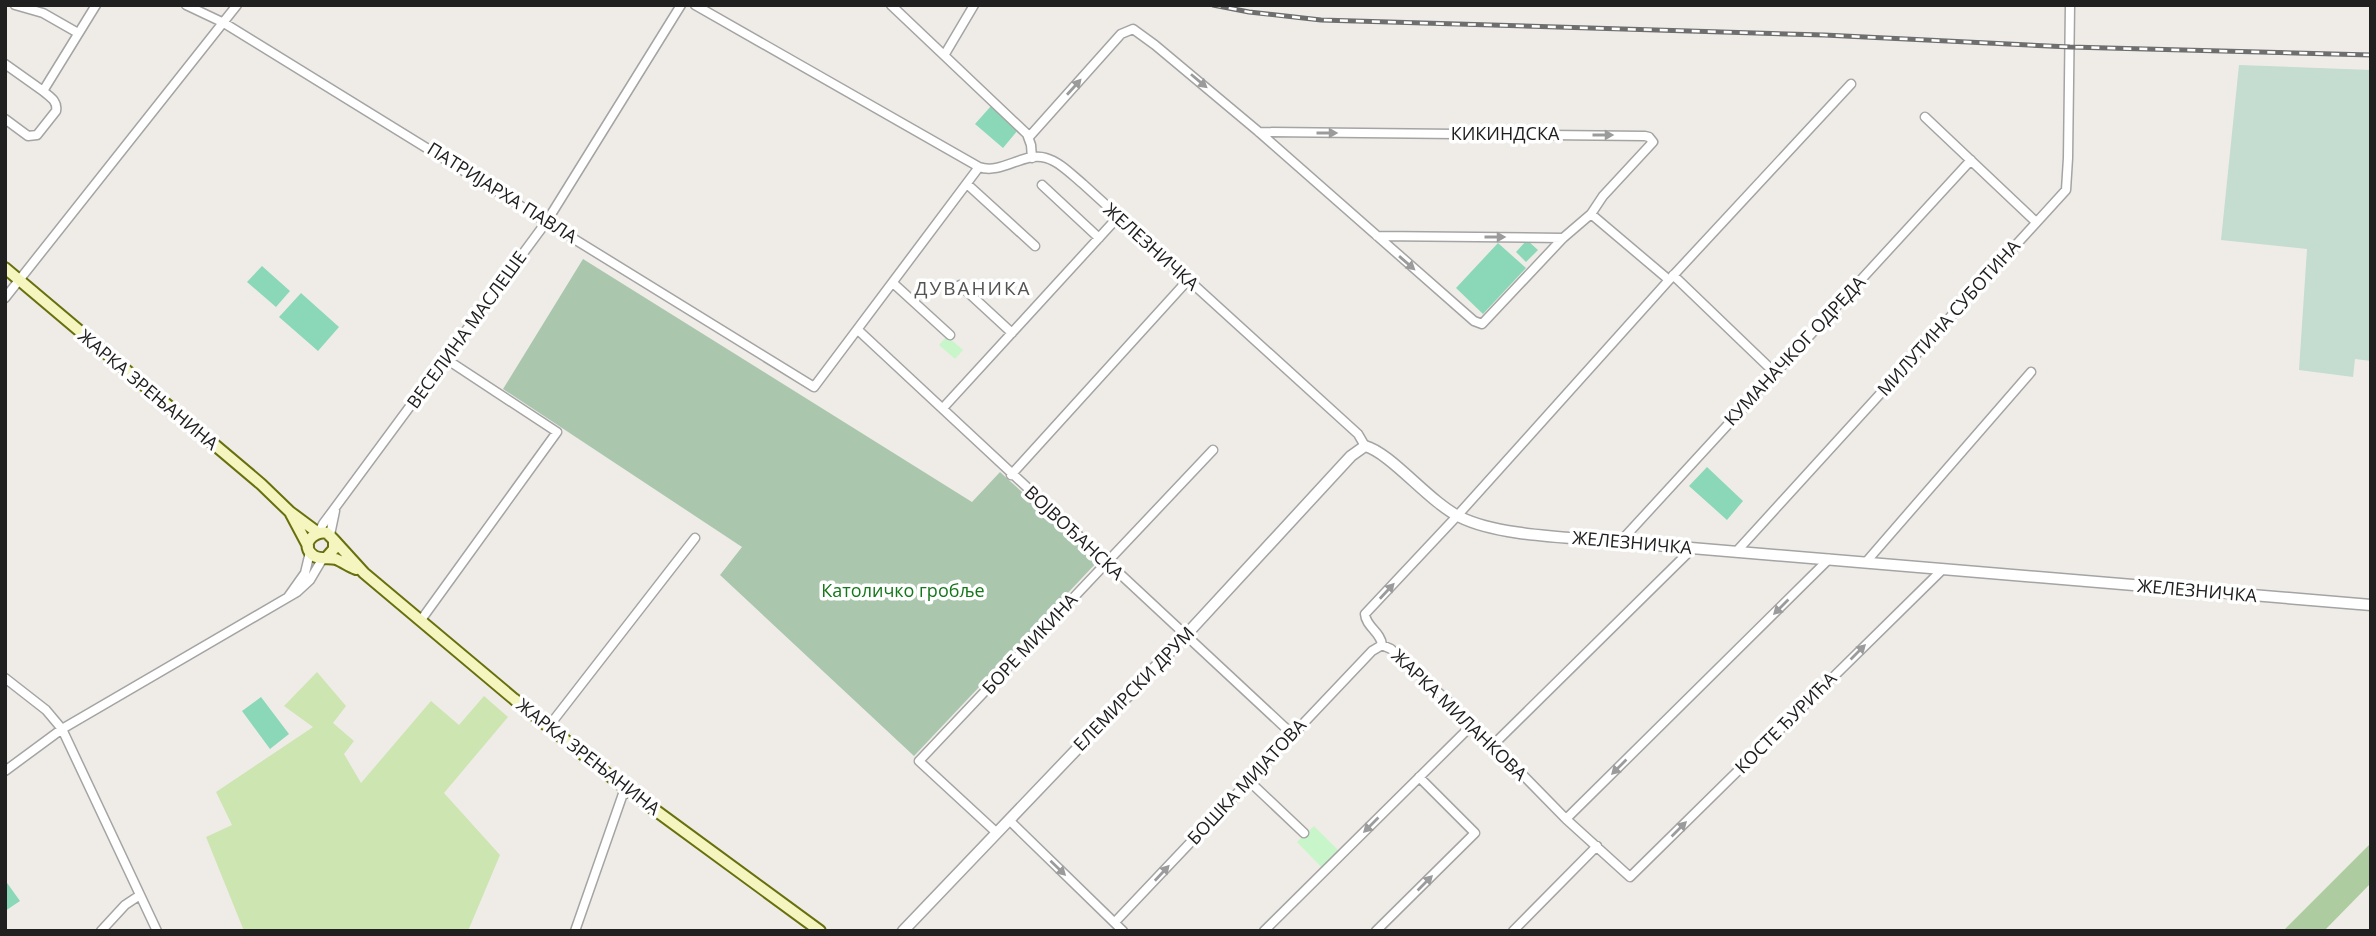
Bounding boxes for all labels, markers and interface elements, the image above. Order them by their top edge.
one-way arrow [1190,73,1207,88]
one-way arrow [1066,78,1081,95]
street label: КИКИНДСКА [1451,121,1560,145]
one-way arrow [1316,127,1338,139]
one-way arrow [1593,129,1615,141]
street label: ПАТРИЈАРХА ПАВЛА [423,136,583,248]
street label: ЖЕЛЕЗНИЧКА [1099,197,1205,296]
one-way arrow [1484,231,1506,243]
street label: МИЛУТИНА СУБОТИНА [1872,234,2025,401]
street label: ВЕСЕЛИНА МАСЛЕШЕ [401,246,531,413]
one-way arrow [1399,255,1416,270]
street label: КУМАНАЧКОГ ОДРЕДА [1718,270,1871,430]
district label: ДУВАНИКА [914,275,1032,301]
street label: ЖАРКА ЗРЕЊАНИНА [74,323,224,455]
street label: ВОЈВОЂАНСКА [1020,480,1130,585]
street label: ЖЕЛЕЗНИЧКА [1571,525,1694,559]
street label: ЖЕЛЕЗНИЧКА [2136,573,2259,607]
park label: Католичко гробље [821,578,985,602]
one-way arrow [1378,583,1394,600]
street label: БОРЕ МИКИНА [976,587,1083,699]
one-way arrow [1773,599,1789,615]
street label: ЕЛЕМИРСКИ ДРУМ [1068,621,1199,756]
street label: ЖАРКА МИЛАНКОВА [1387,643,1533,786]
one-way arrow [1849,645,1866,661]
street label: КОСТЕ ЂУРИЋА [1729,666,1842,778]
street label: ЖАРКА ЗРЕЊАНИНА [512,693,666,820]
street label: БОШКА МИЈАТОВА [1182,713,1311,849]
one-way arrow [1611,758,1628,774]
one-way arrow [1362,817,1379,834]
one-way arrow [1670,821,1687,838]
one-way arrow [1049,859,1066,875]
one-way arrow [1153,865,1169,882]
one-way arrow [1416,874,1433,891]

